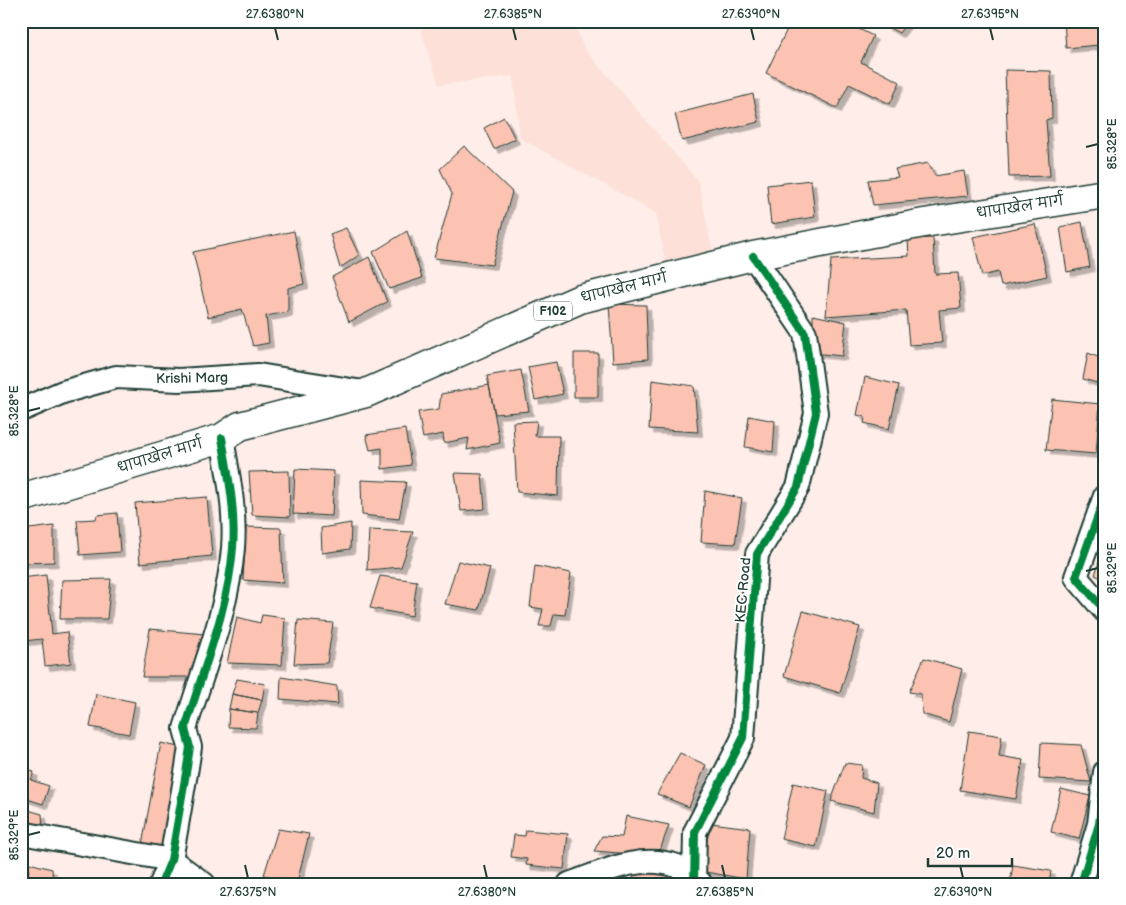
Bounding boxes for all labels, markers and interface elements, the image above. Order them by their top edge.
text: 27.6380°N [246,7,304,22]
text: 27.6385°N [484,7,542,22]
text: 27.6390°N [722,7,780,22]
text: 27.6395°N [961,7,1019,22]
text: 85.328°E [1105,118,1120,170]
street label: धापाखेल मार्ग [975,189,1066,222]
street label: धापाखेल मार्ग [578,266,670,307]
road number: F102 [534,302,572,321]
street label: Krishi Marg [156,369,228,387]
text: 85.328°E [7,385,22,437]
street label: धापाखेल मार्ग [114,432,206,477]
text: 85.329°E [1105,542,1120,594]
street label: KEC Road [732,557,754,623]
text: 85.329°E [7,809,22,861]
scale bar [928,835,1012,867]
text: 20 m [936,844,970,863]
text: 27.6375°N [219,885,277,900]
text: 27.6380°N [458,885,516,900]
text: 27.6385°N [696,885,754,900]
text: 27.6390°N [934,885,992,900]

